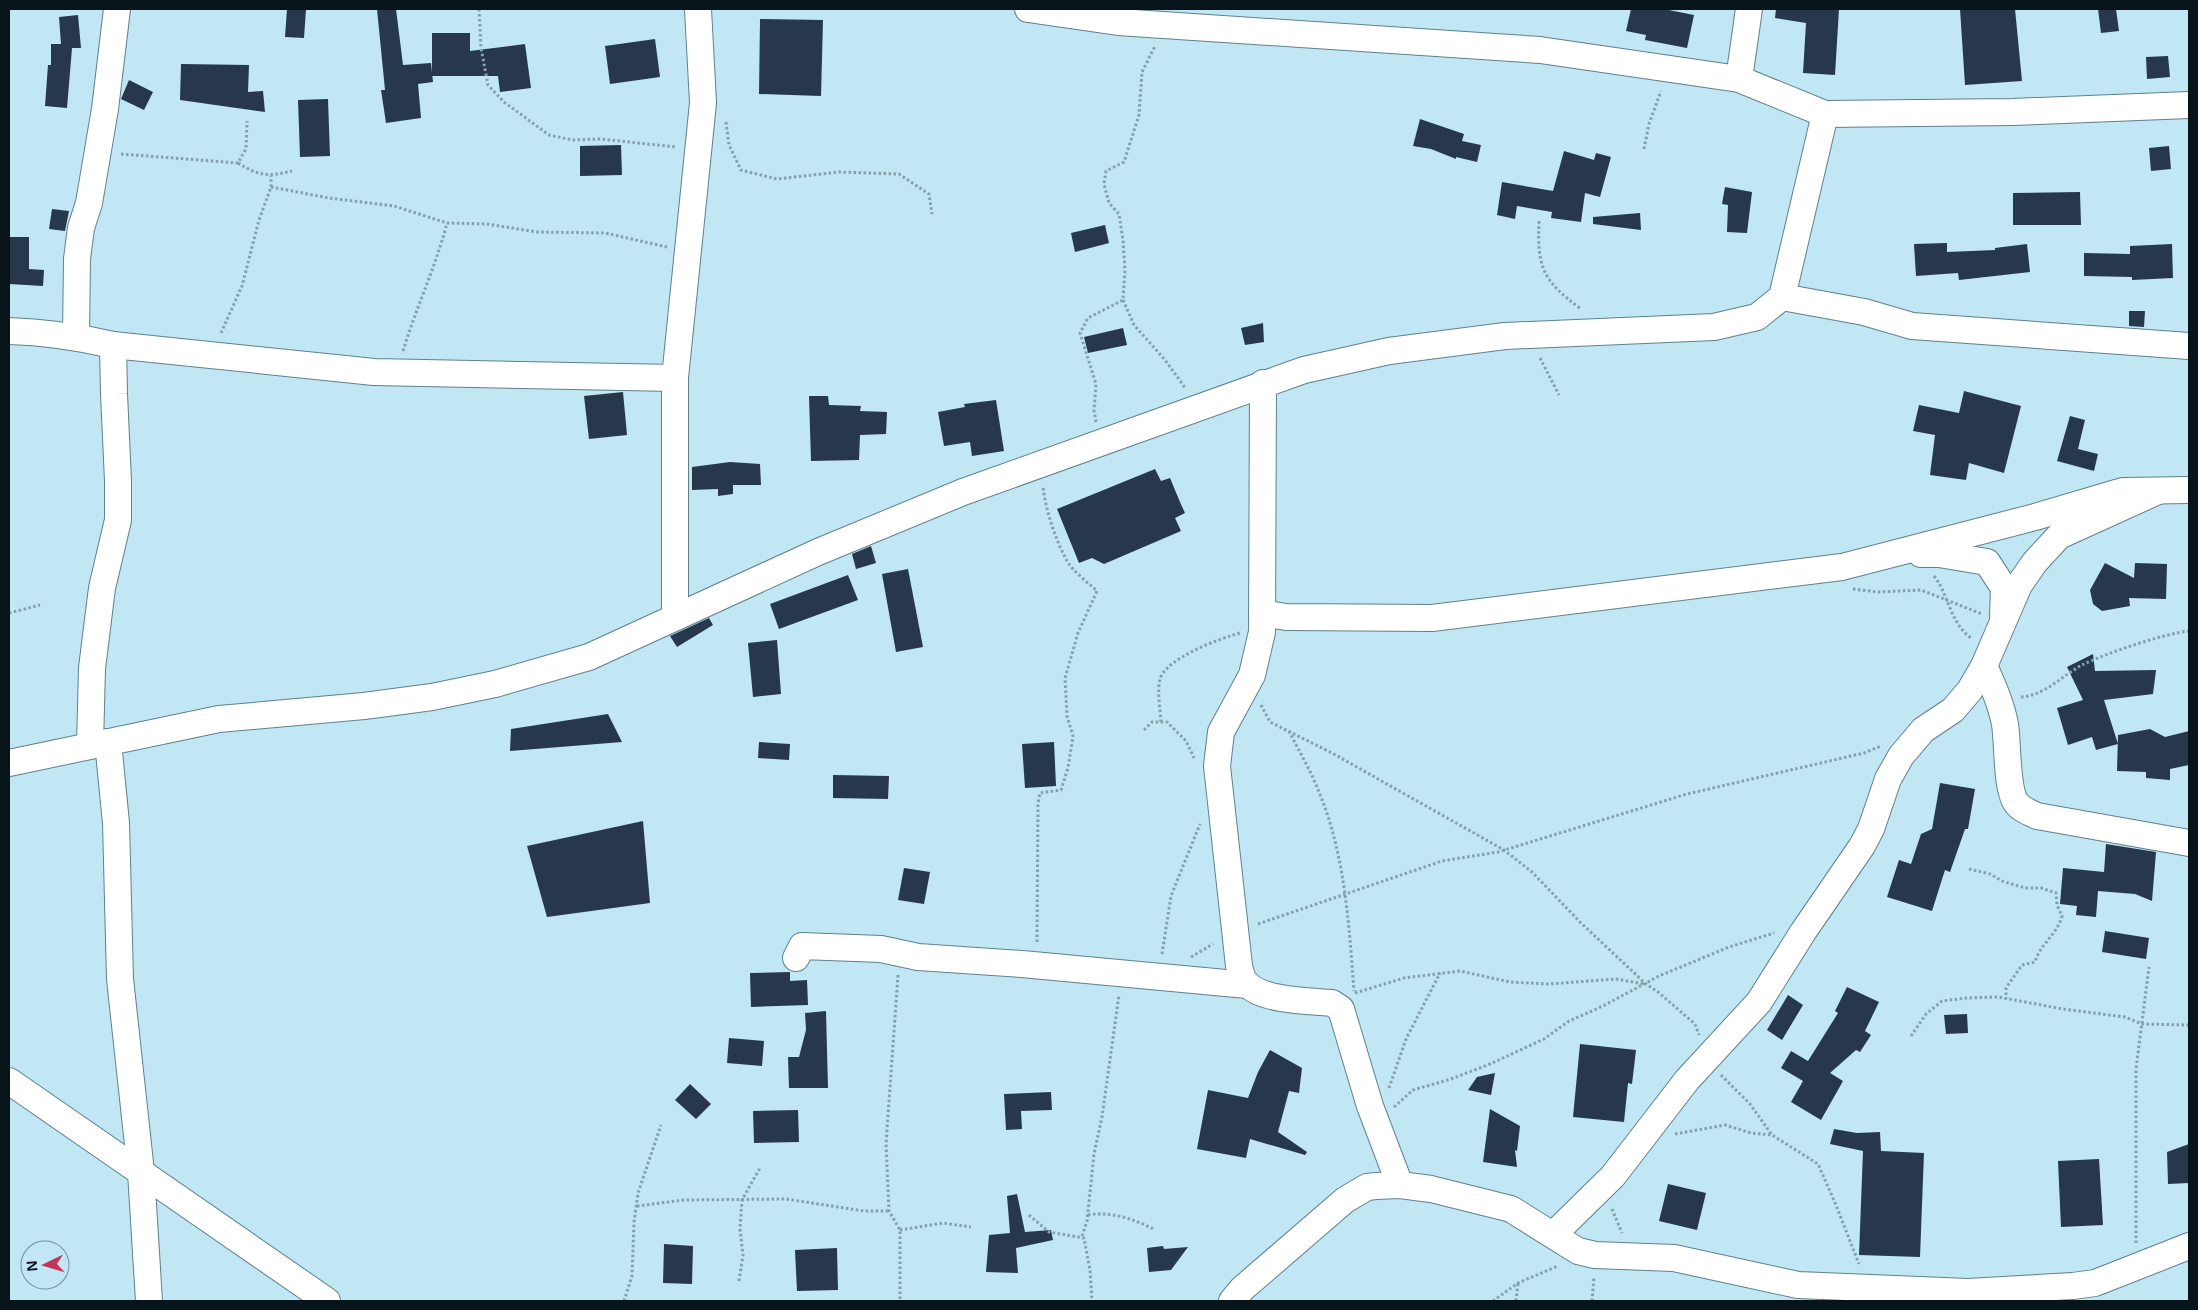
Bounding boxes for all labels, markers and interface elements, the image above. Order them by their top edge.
north arrow [20,1240,70,1290]
text: N [22,1260,42,1273]

